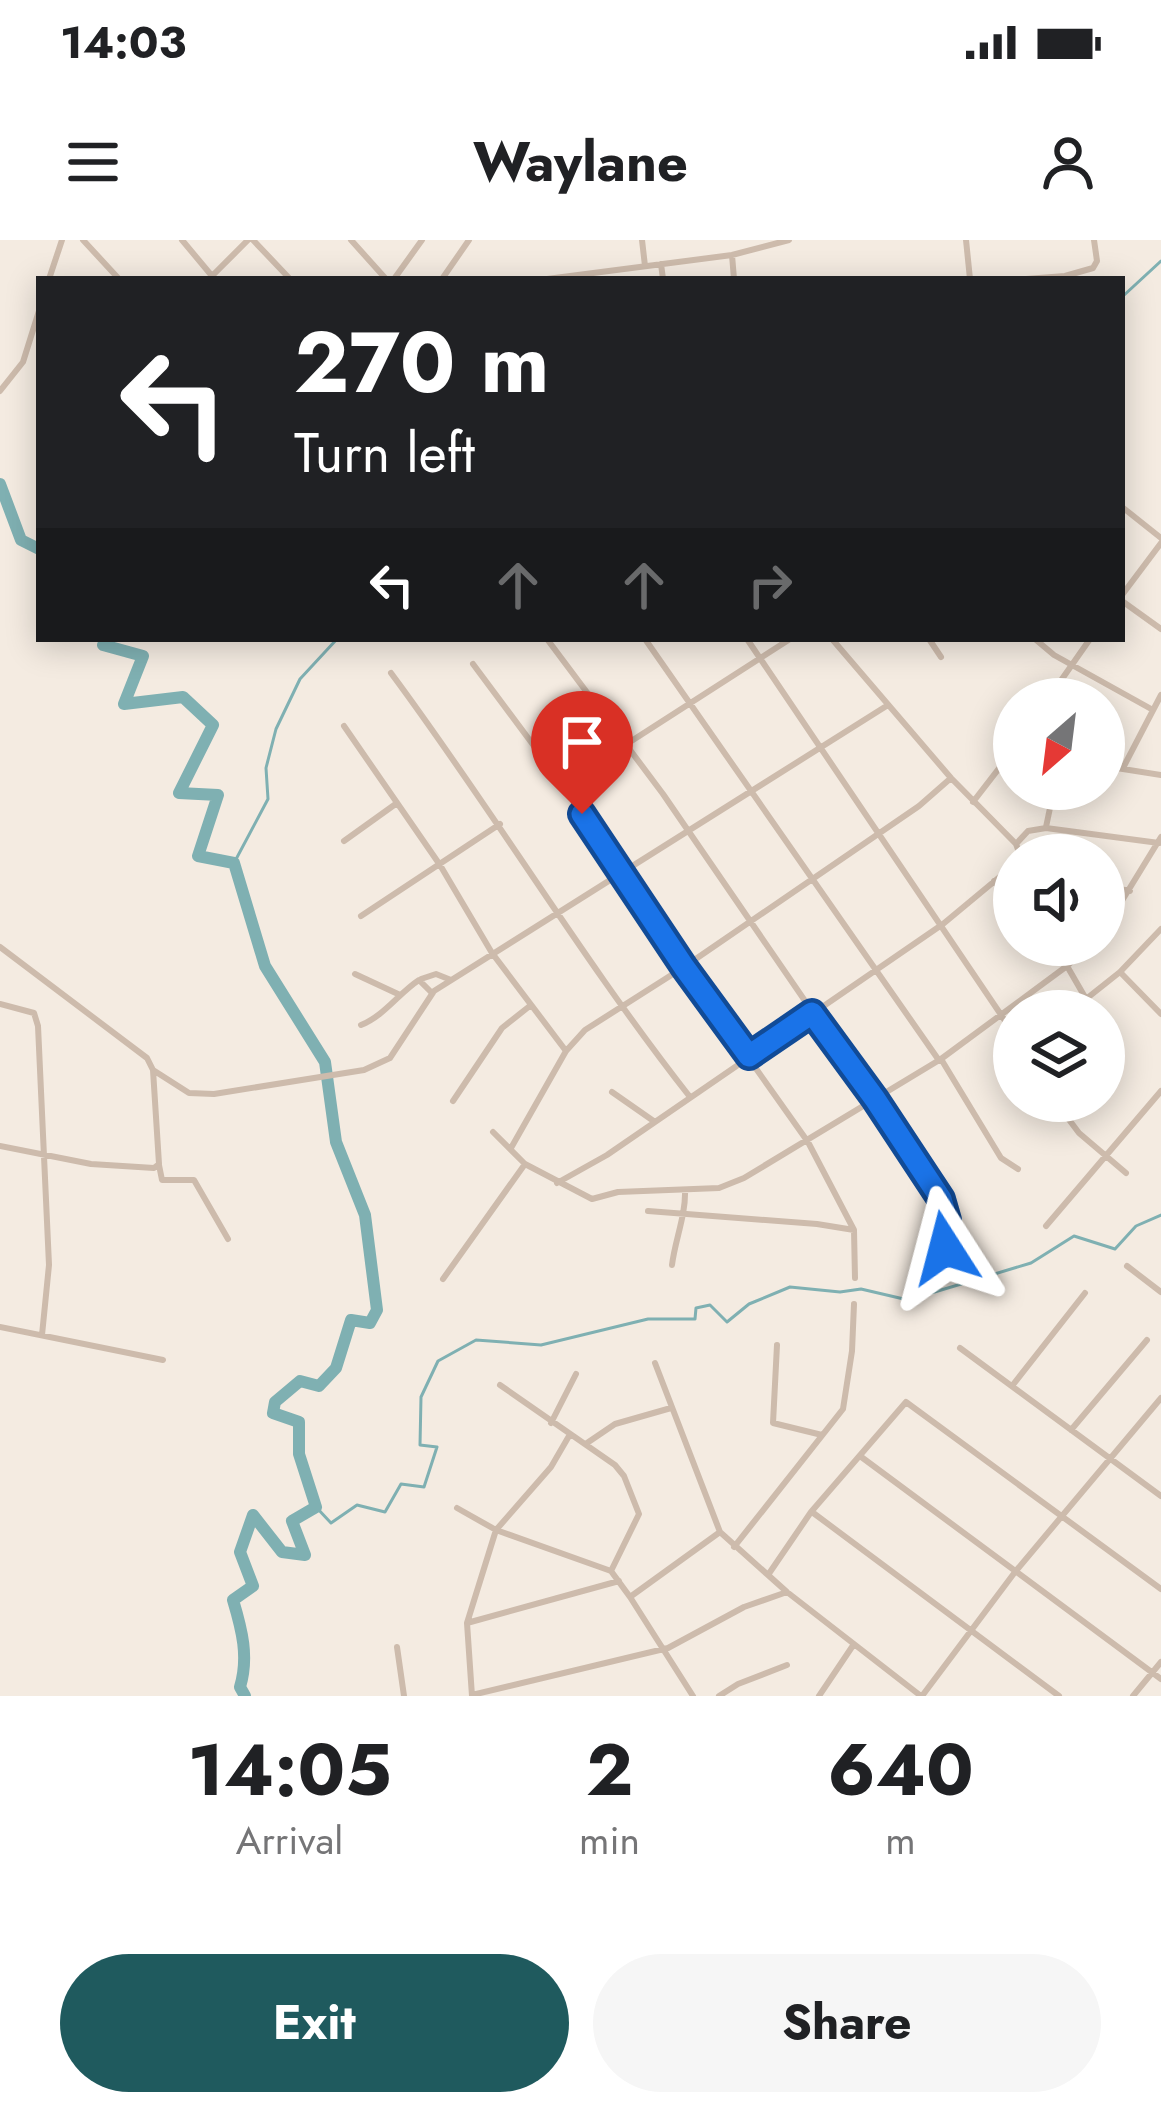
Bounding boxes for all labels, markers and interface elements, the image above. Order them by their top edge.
text: 14:03 [60,10,187,75]
text: Waylane [473,123,688,201]
icon: menu [60,129,126,195]
icon: person [1035,129,1101,195]
text: 270 m [294,302,549,424]
icon: left [96,324,252,480]
text: Turn left [294,414,475,492]
icon: left [359,552,425,618]
icon: ahead [485,552,551,618]
icon: ahead [611,552,677,618]
icon: right [737,552,803,618]
north arrow [993,678,1125,810]
map controls [993,678,1125,1122]
pin [531,691,633,814]
icon: arrive [549,709,615,775]
button: sound [993,834,1125,966]
button: layers [993,990,1125,1122]
position arrow [882,1185,1008,1311]
text: 14:05 [187,1718,392,1822]
text: 2 [586,1718,633,1822]
text: 640 [827,1718,974,1822]
text: Arrival [236,1812,343,1869]
text: min [579,1812,640,1869]
text: m [885,1812,916,1869]
button: Exit [60,1954,569,2092]
button: Share [593,1954,1101,2092]

